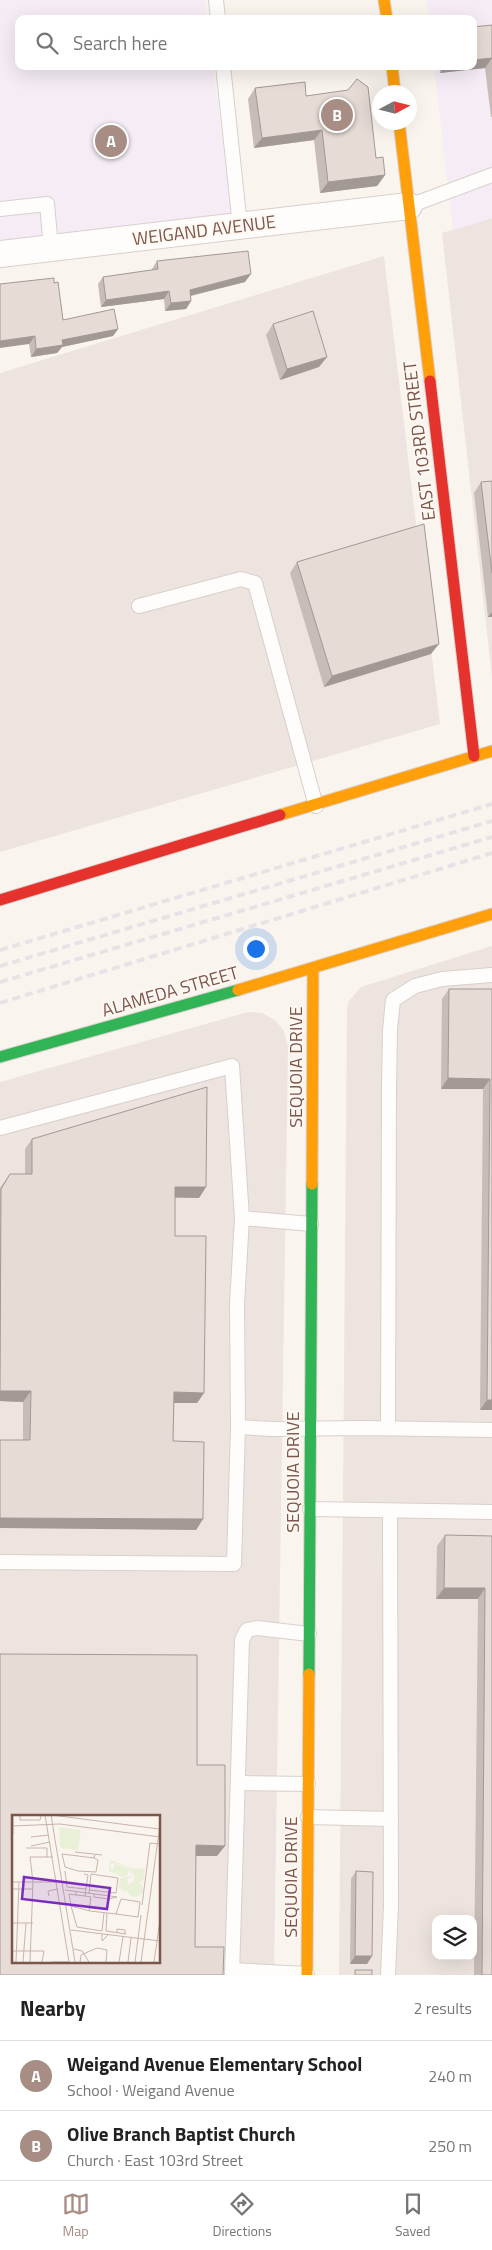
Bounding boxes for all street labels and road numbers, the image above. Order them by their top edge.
street label: WEIGAND AVENUE [131,208,277,252]
street label: EAST 103RD STREET [396,359,442,522]
street label: ALAMEDA STREET [99,958,242,1023]
street label: SEQUOIA DRIVE [282,1006,309,1128]
street label: SEQUOIA DRIVE [279,1411,306,1533]
street label: SEQUOIA DRIVE [277,1816,304,1938]

